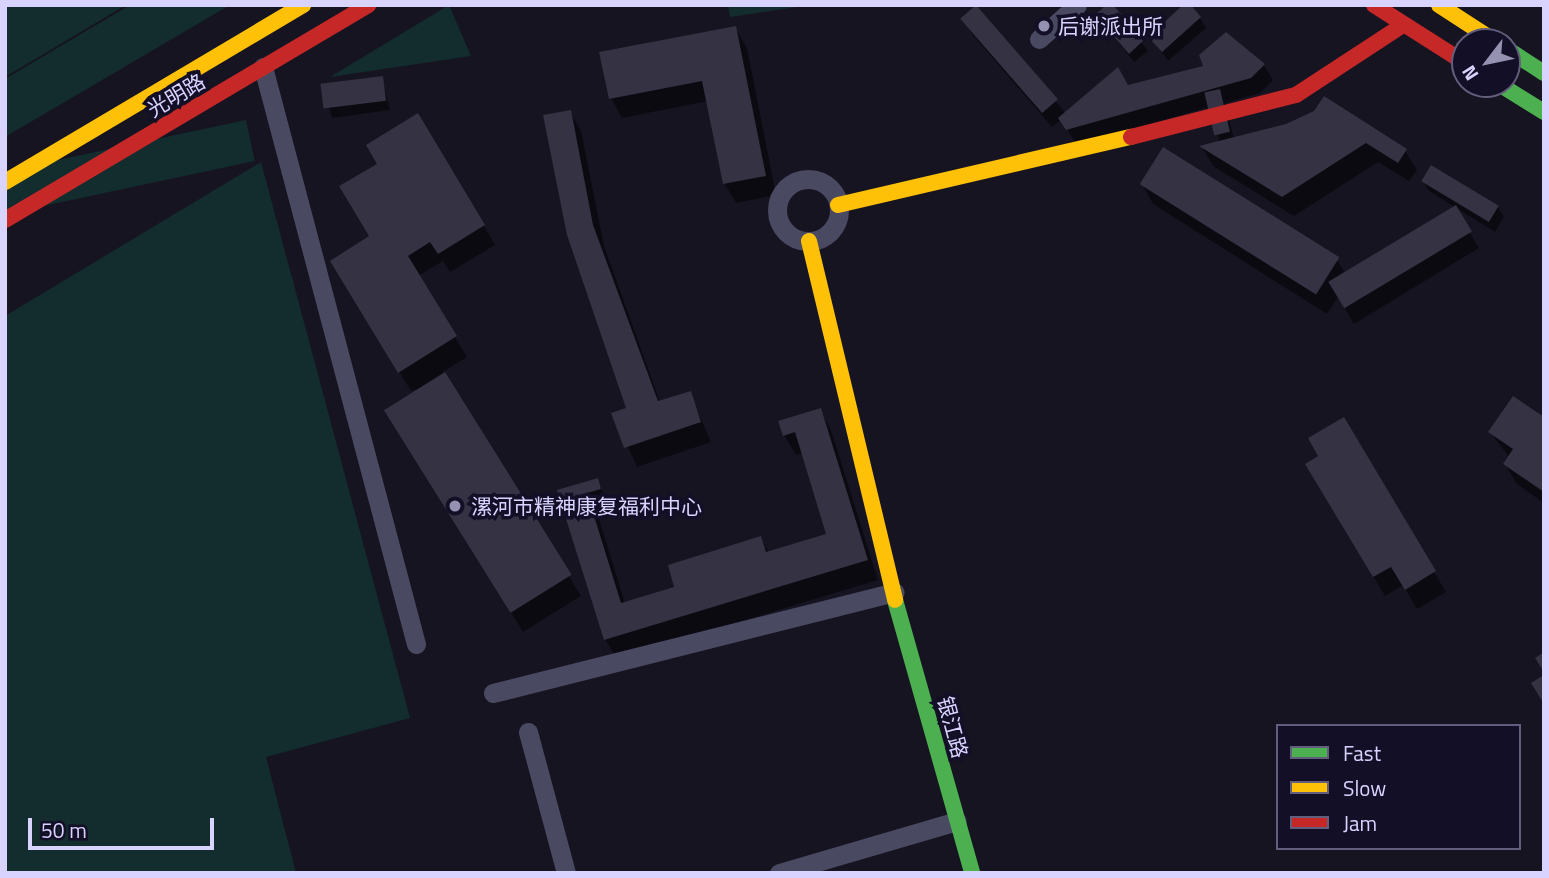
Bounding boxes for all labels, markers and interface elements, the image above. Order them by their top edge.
place label: 后谢派出所 [1058,13,1163,39]
marker: 后谢派出所 [1036,18,1052,34]
north arrow [1451,28,1521,98]
text: N [1454,60,1485,87]
street label: 光明路 [143,68,209,122]
place label: 漯河市精神康复福利中心 [471,493,702,519]
marker: 漯河市精神康复福利中心 [445,496,465,516]
street label: 银江路 [933,693,973,761]
legend [1276,724,1521,850]
text: Fast [1343,737,1381,769]
text: Slow [1343,772,1386,804]
scale bar [32,804,217,848]
text: Jam [1343,807,1377,839]
text: 50 m [41,814,87,846]

